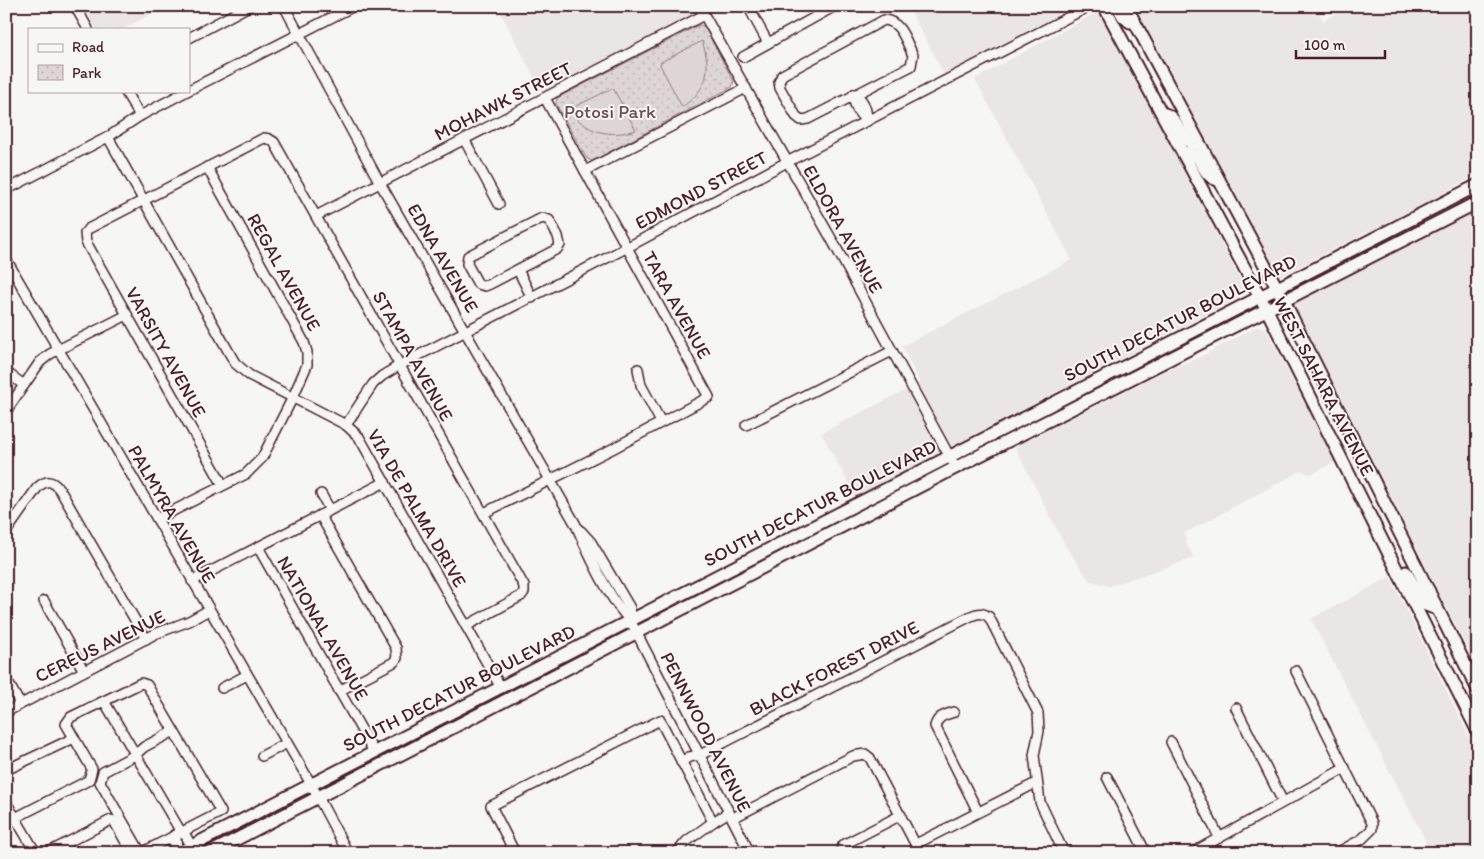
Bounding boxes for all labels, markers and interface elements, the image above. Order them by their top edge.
legend [28,28,190,92]
scale bar [1296,28,1385,60]
text: 100 m [1304,36,1346,54]
text: Road [72,38,105,56]
street label: MOHAWK STREET [430,56,576,146]
text: Park [72,64,102,82]
park label: Potosi Park [564,100,656,123]
street label: EDMOND STREET [631,145,771,235]
street label: ELDORA AVENUE [798,161,888,297]
street label: EDNA AVENUE [403,199,483,317]
street label: REGAL AVENUE [242,209,326,335]
street label: TARA AVENUE [638,247,716,363]
street label: SOUTH DECATUR BOULEVARD [1060,249,1300,387]
street label: VARSITY AVENUE [121,283,211,421]
street label: STAMPA AVENUE [368,287,458,425]
street label: WEST SAHARA AVENUE [1269,292,1379,480]
street label: VIA DE PALMA DRIVE [362,425,472,591]
street label: SOUTH DECATUR BOULEVARD [700,434,940,572]
street label: PALMYRA AVENUE [123,441,221,587]
street label: NATIONAL AVENUE [272,552,374,705]
street label: CEREUS AVENUE [31,605,169,687]
street label: BLACK FOREST DRIVE [745,615,923,721]
street label: SOUTH DECATUR BOULEVARD [339,619,579,757]
street label: PENNWOOD AVENUE [656,648,756,816]

